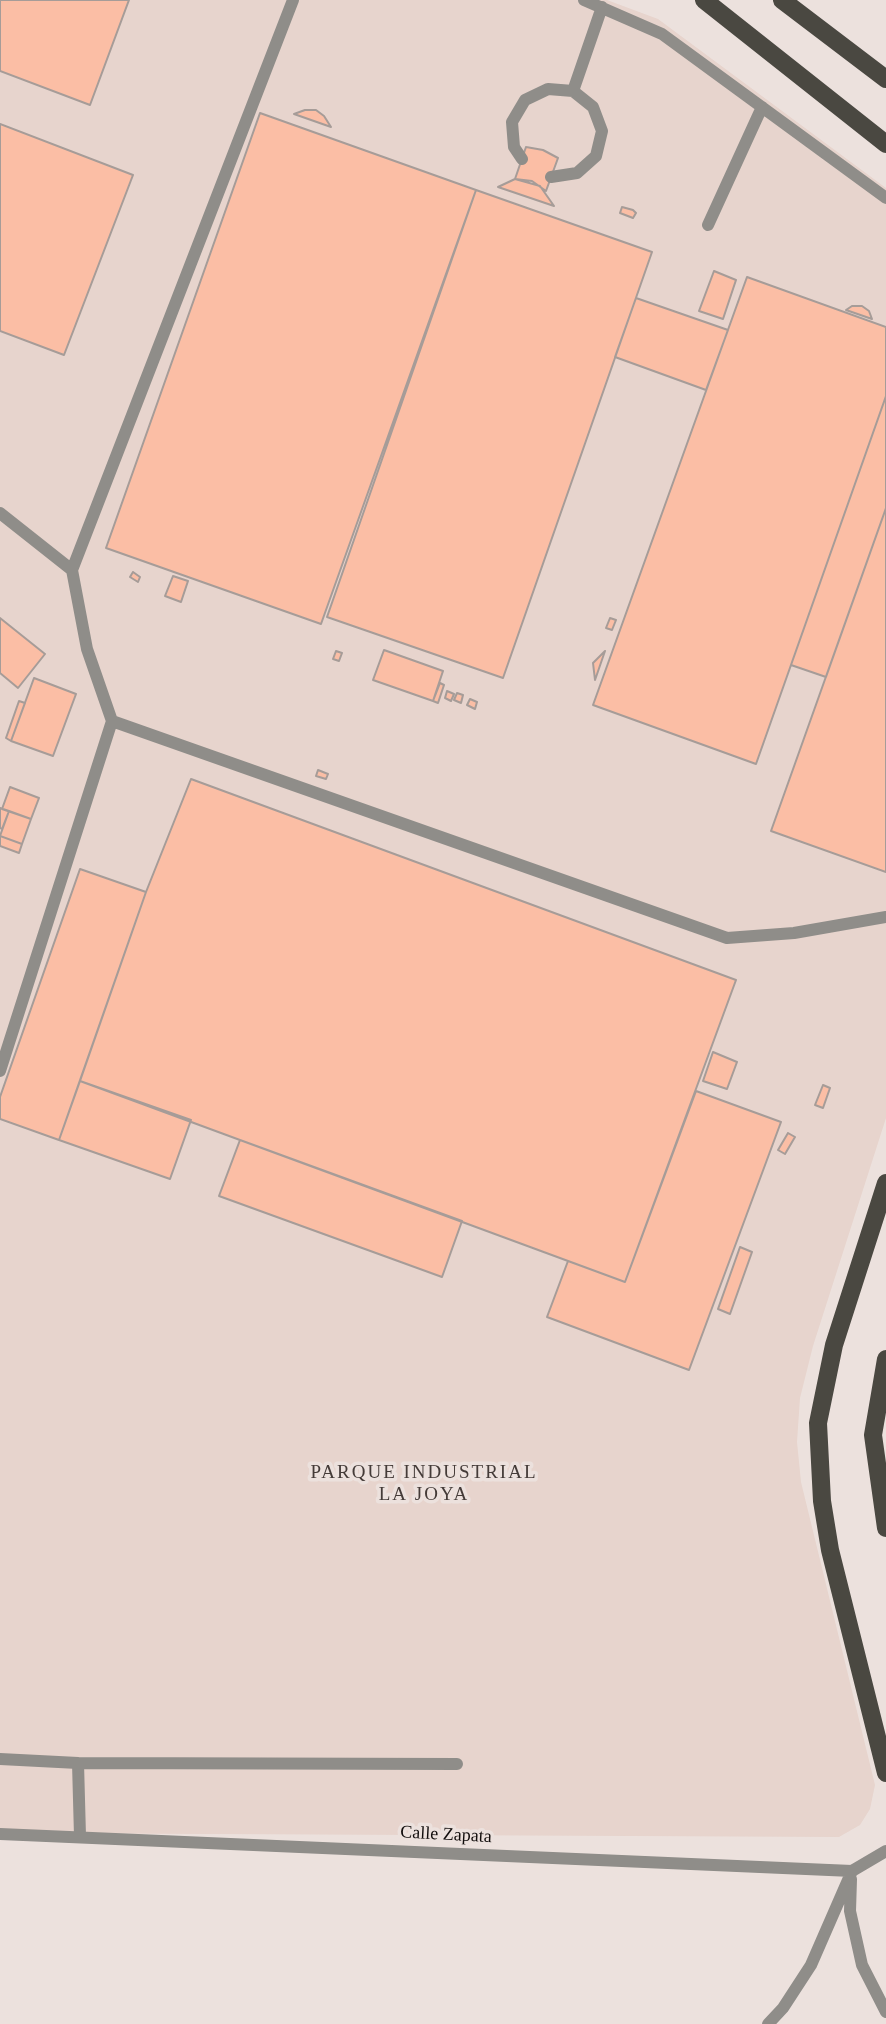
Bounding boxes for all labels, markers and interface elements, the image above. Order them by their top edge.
district label: PARQUE INDUSTRIAL LA JOYA [313,1462,535,1506]
street label: Calle Zapata [400,1822,492,1848]

